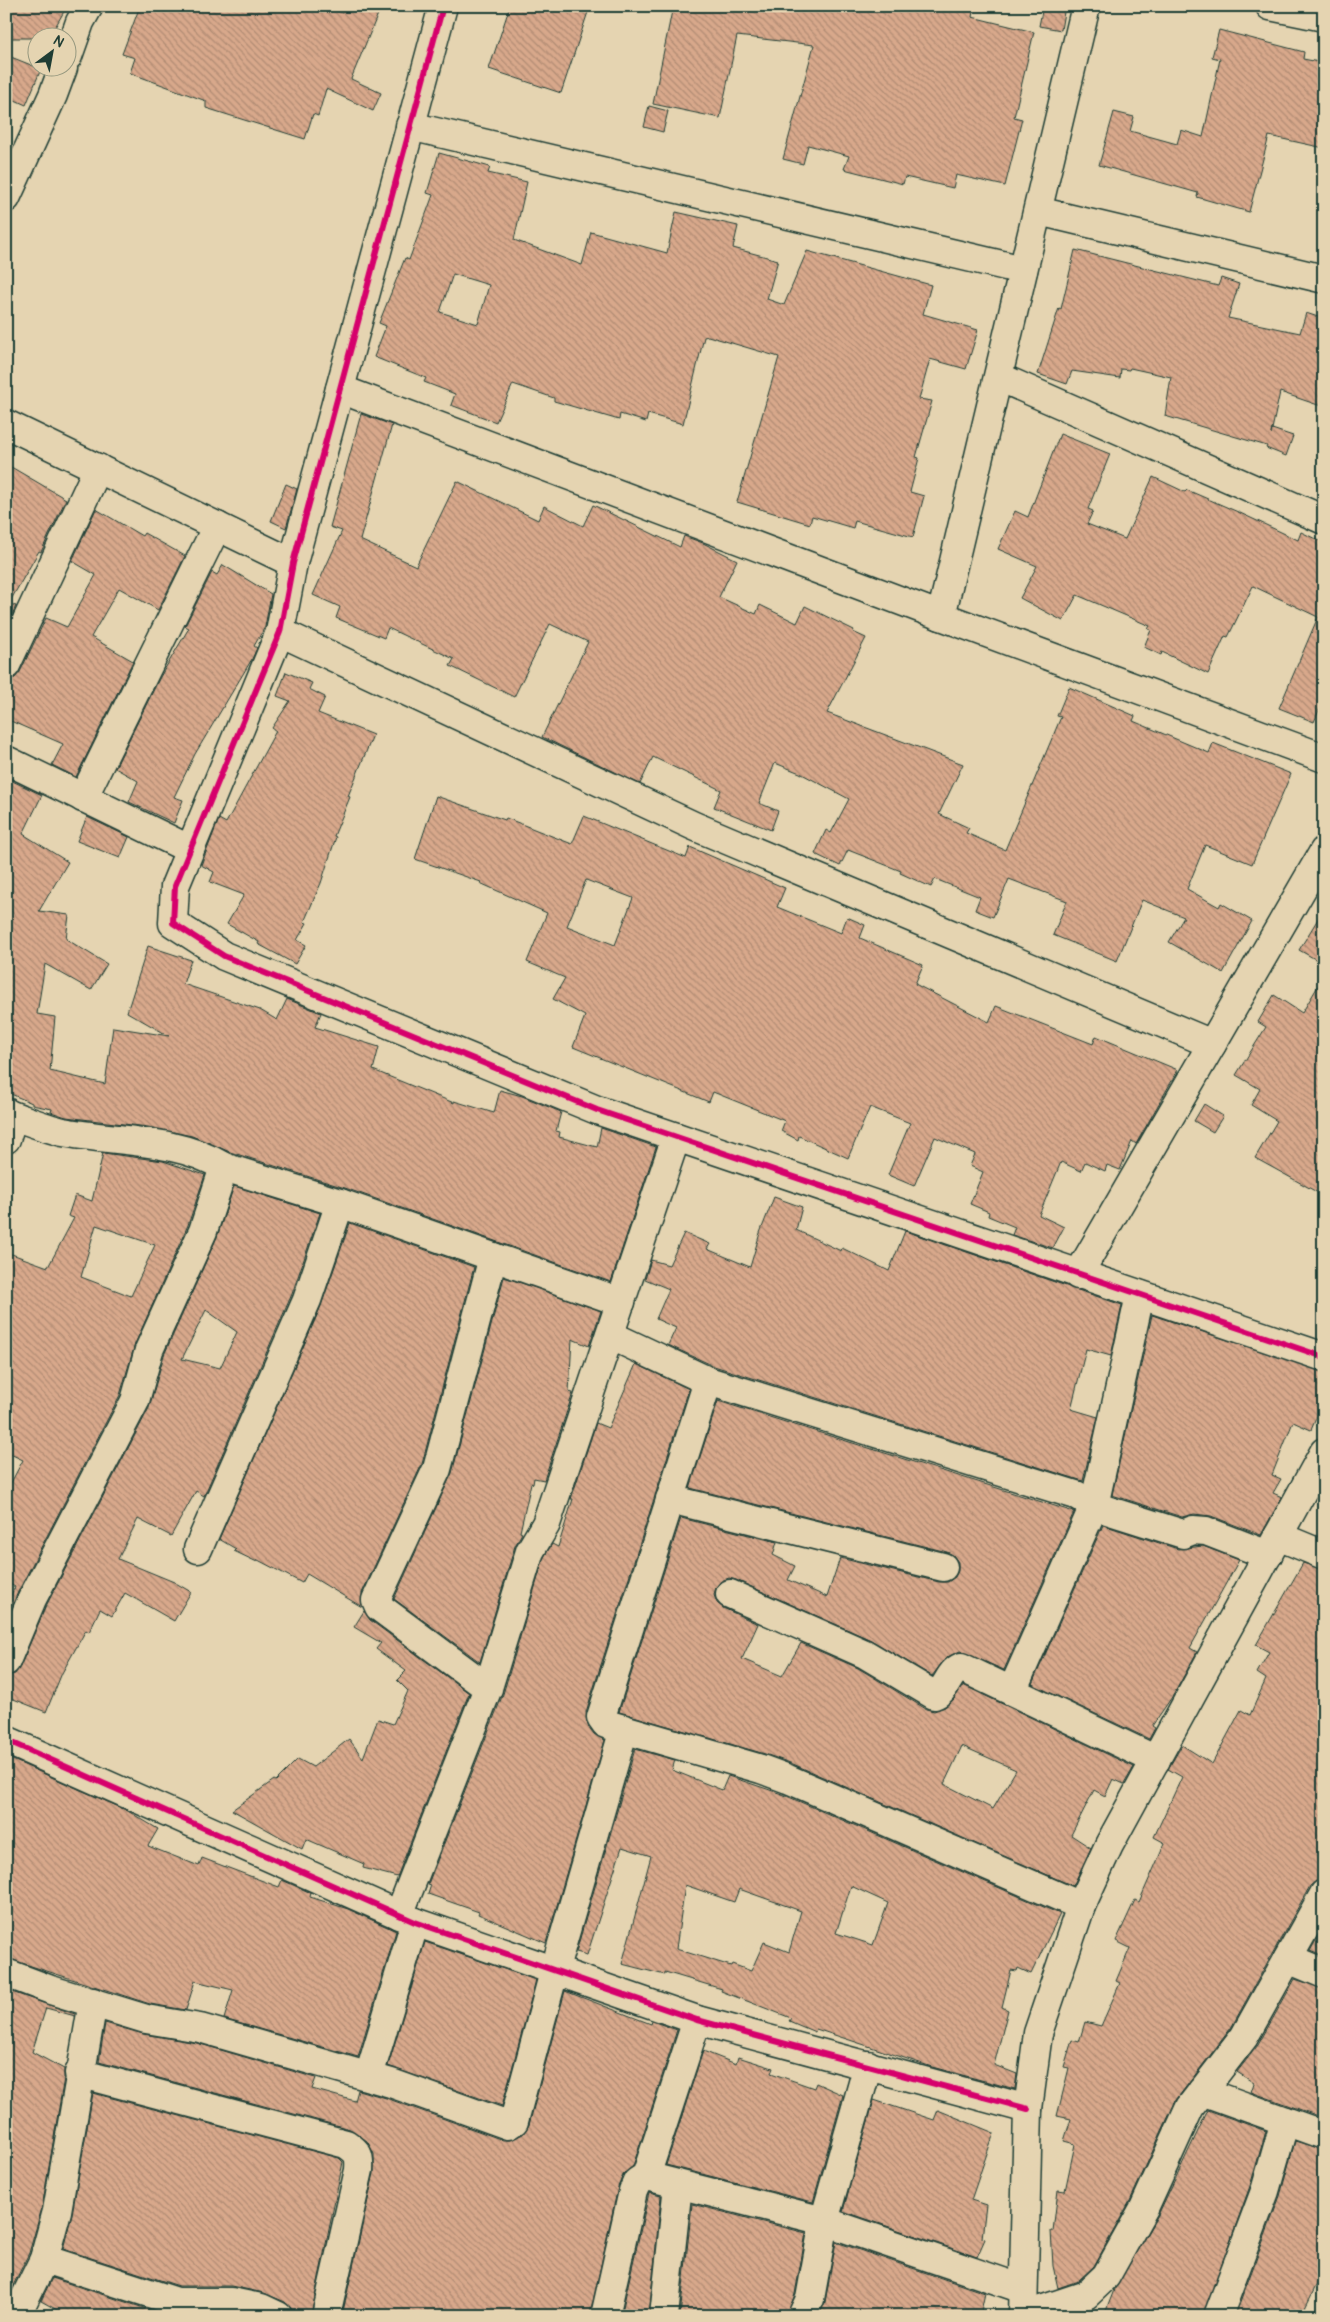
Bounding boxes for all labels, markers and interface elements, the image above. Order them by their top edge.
north arrow [28,28,78,78]
text: N [50,32,67,51]

